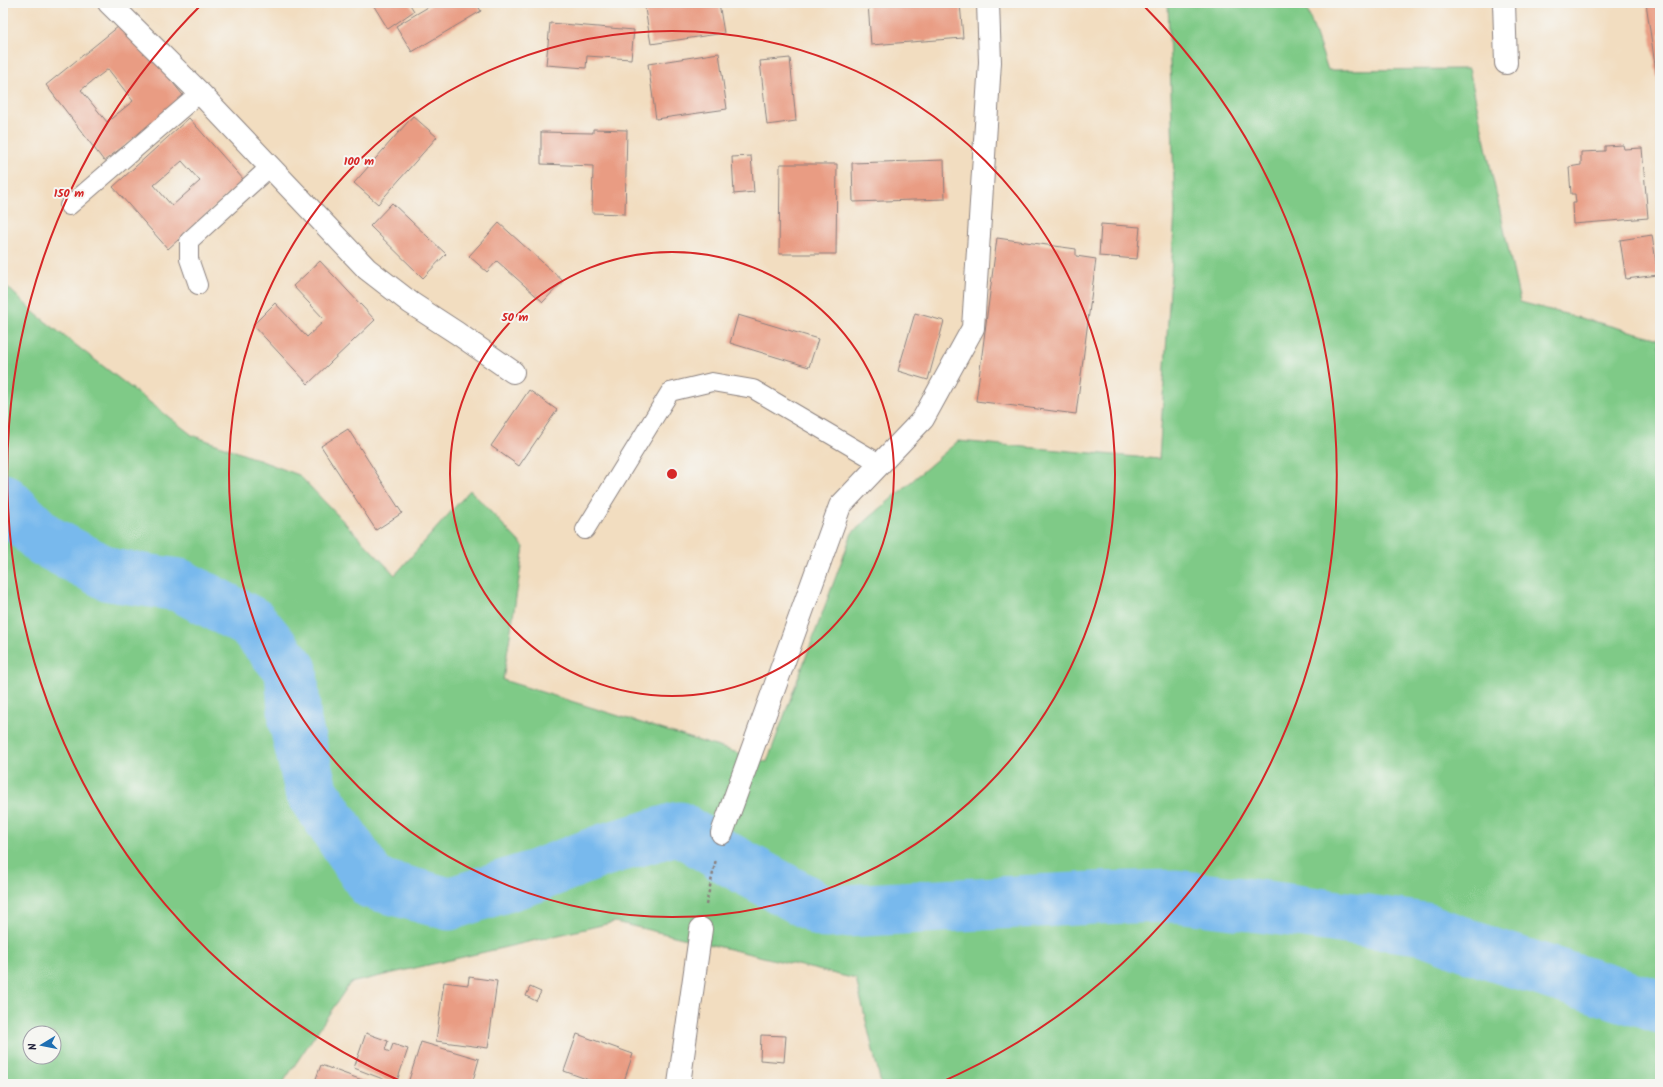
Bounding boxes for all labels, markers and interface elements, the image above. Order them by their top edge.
text: 100 m [344,152,374,171]
text: 150 m [54,184,84,203]
text: 50 m [501,308,529,327]
centre of rings [665,467,679,481]
north arrow [22,1025,62,1065]
text: N [24,1042,43,1052]

